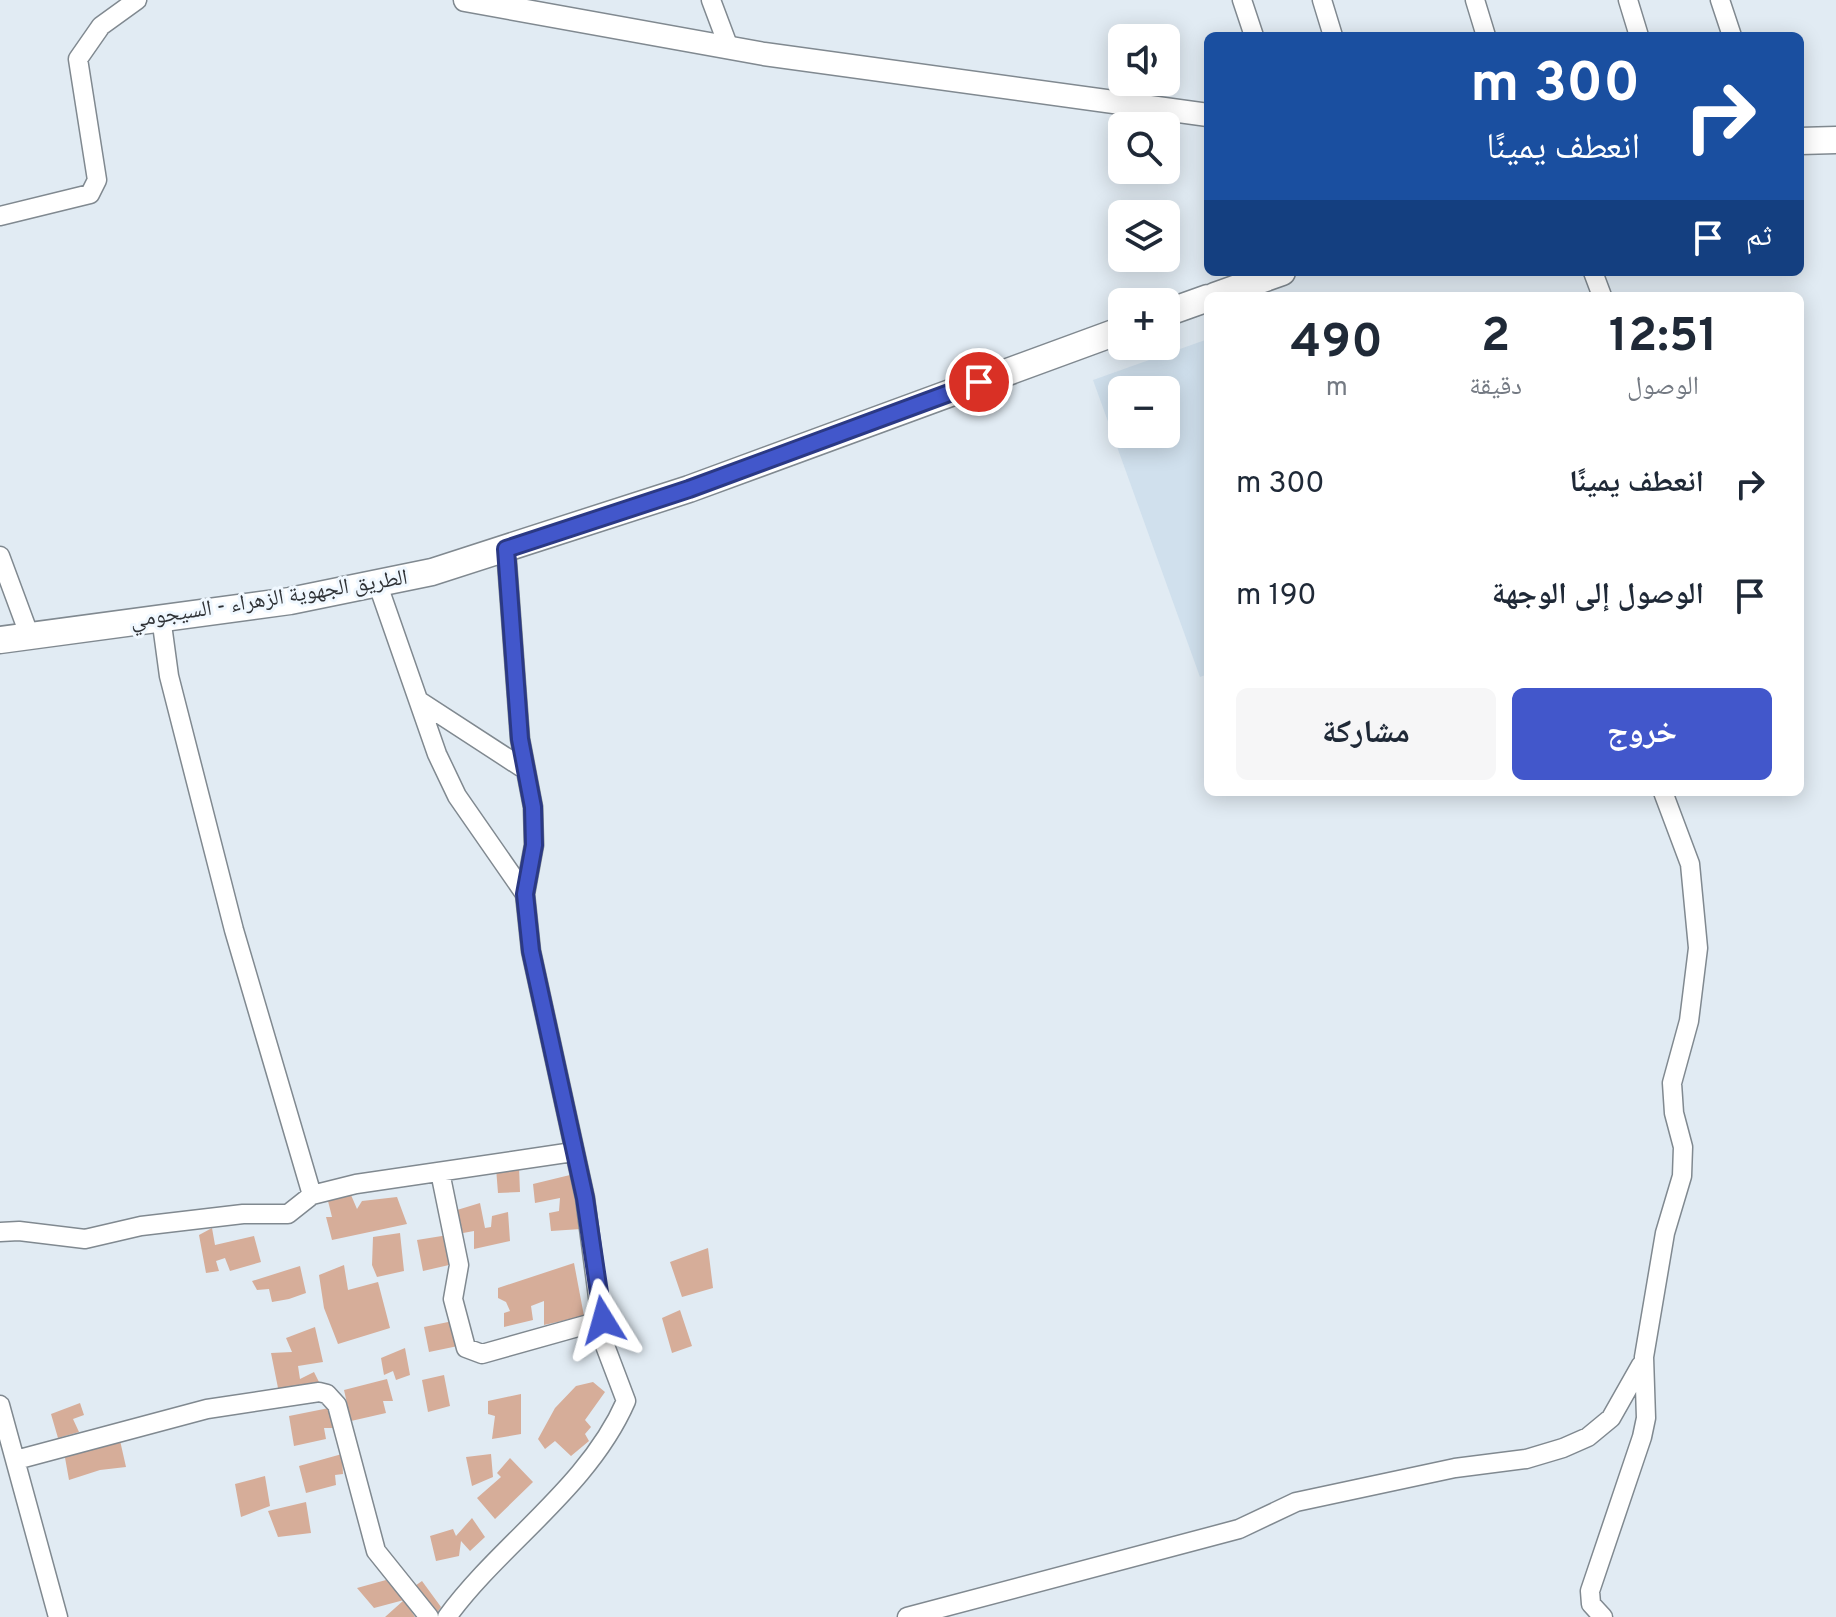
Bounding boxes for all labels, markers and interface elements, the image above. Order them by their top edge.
map controls [1108,24,1180,448]
button: sound [1108,24,1180,96]
text: 300 m [1470,51,1640,121]
icon: right [1668,64,1772,168]
button: search [1108,112,1180,184]
text: انعطف يمينًا [1486,126,1640,172]
button: layers [1108,200,1180,272]
icon: arrive [1686,216,1730,260]
text: ثم [1746,219,1772,256]
button: + [1108,288,1180,360]
text: 2 [1481,308,1510,368]
text: 12:51 [1609,308,1717,368]
text: 490 [1291,314,1383,374]
pin [945,348,1013,416]
icon: arrive [957,360,1001,404]
text: دقيقة [1469,371,1522,404]
text: الوصول [1627,371,1699,404]
text: m [1326,372,1348,405]
button: − [1108,376,1180,448]
icon: right [1728,462,1772,506]
text: انعطف يمينًا [1569,465,1704,502]
text: 300 m [1236,466,1325,503]
street label: الطريق الجهوية الزهراء - السيجومي [128,565,410,637]
icon: arrive [1728,574,1772,618]
text: الوصول إلى الوجهة [1492,577,1704,614]
text: 190 m [1236,578,1317,615]
button: مشاركة [1236,688,1496,780]
button: خروج [1512,688,1772,780]
position arrow [561,1278,645,1362]

